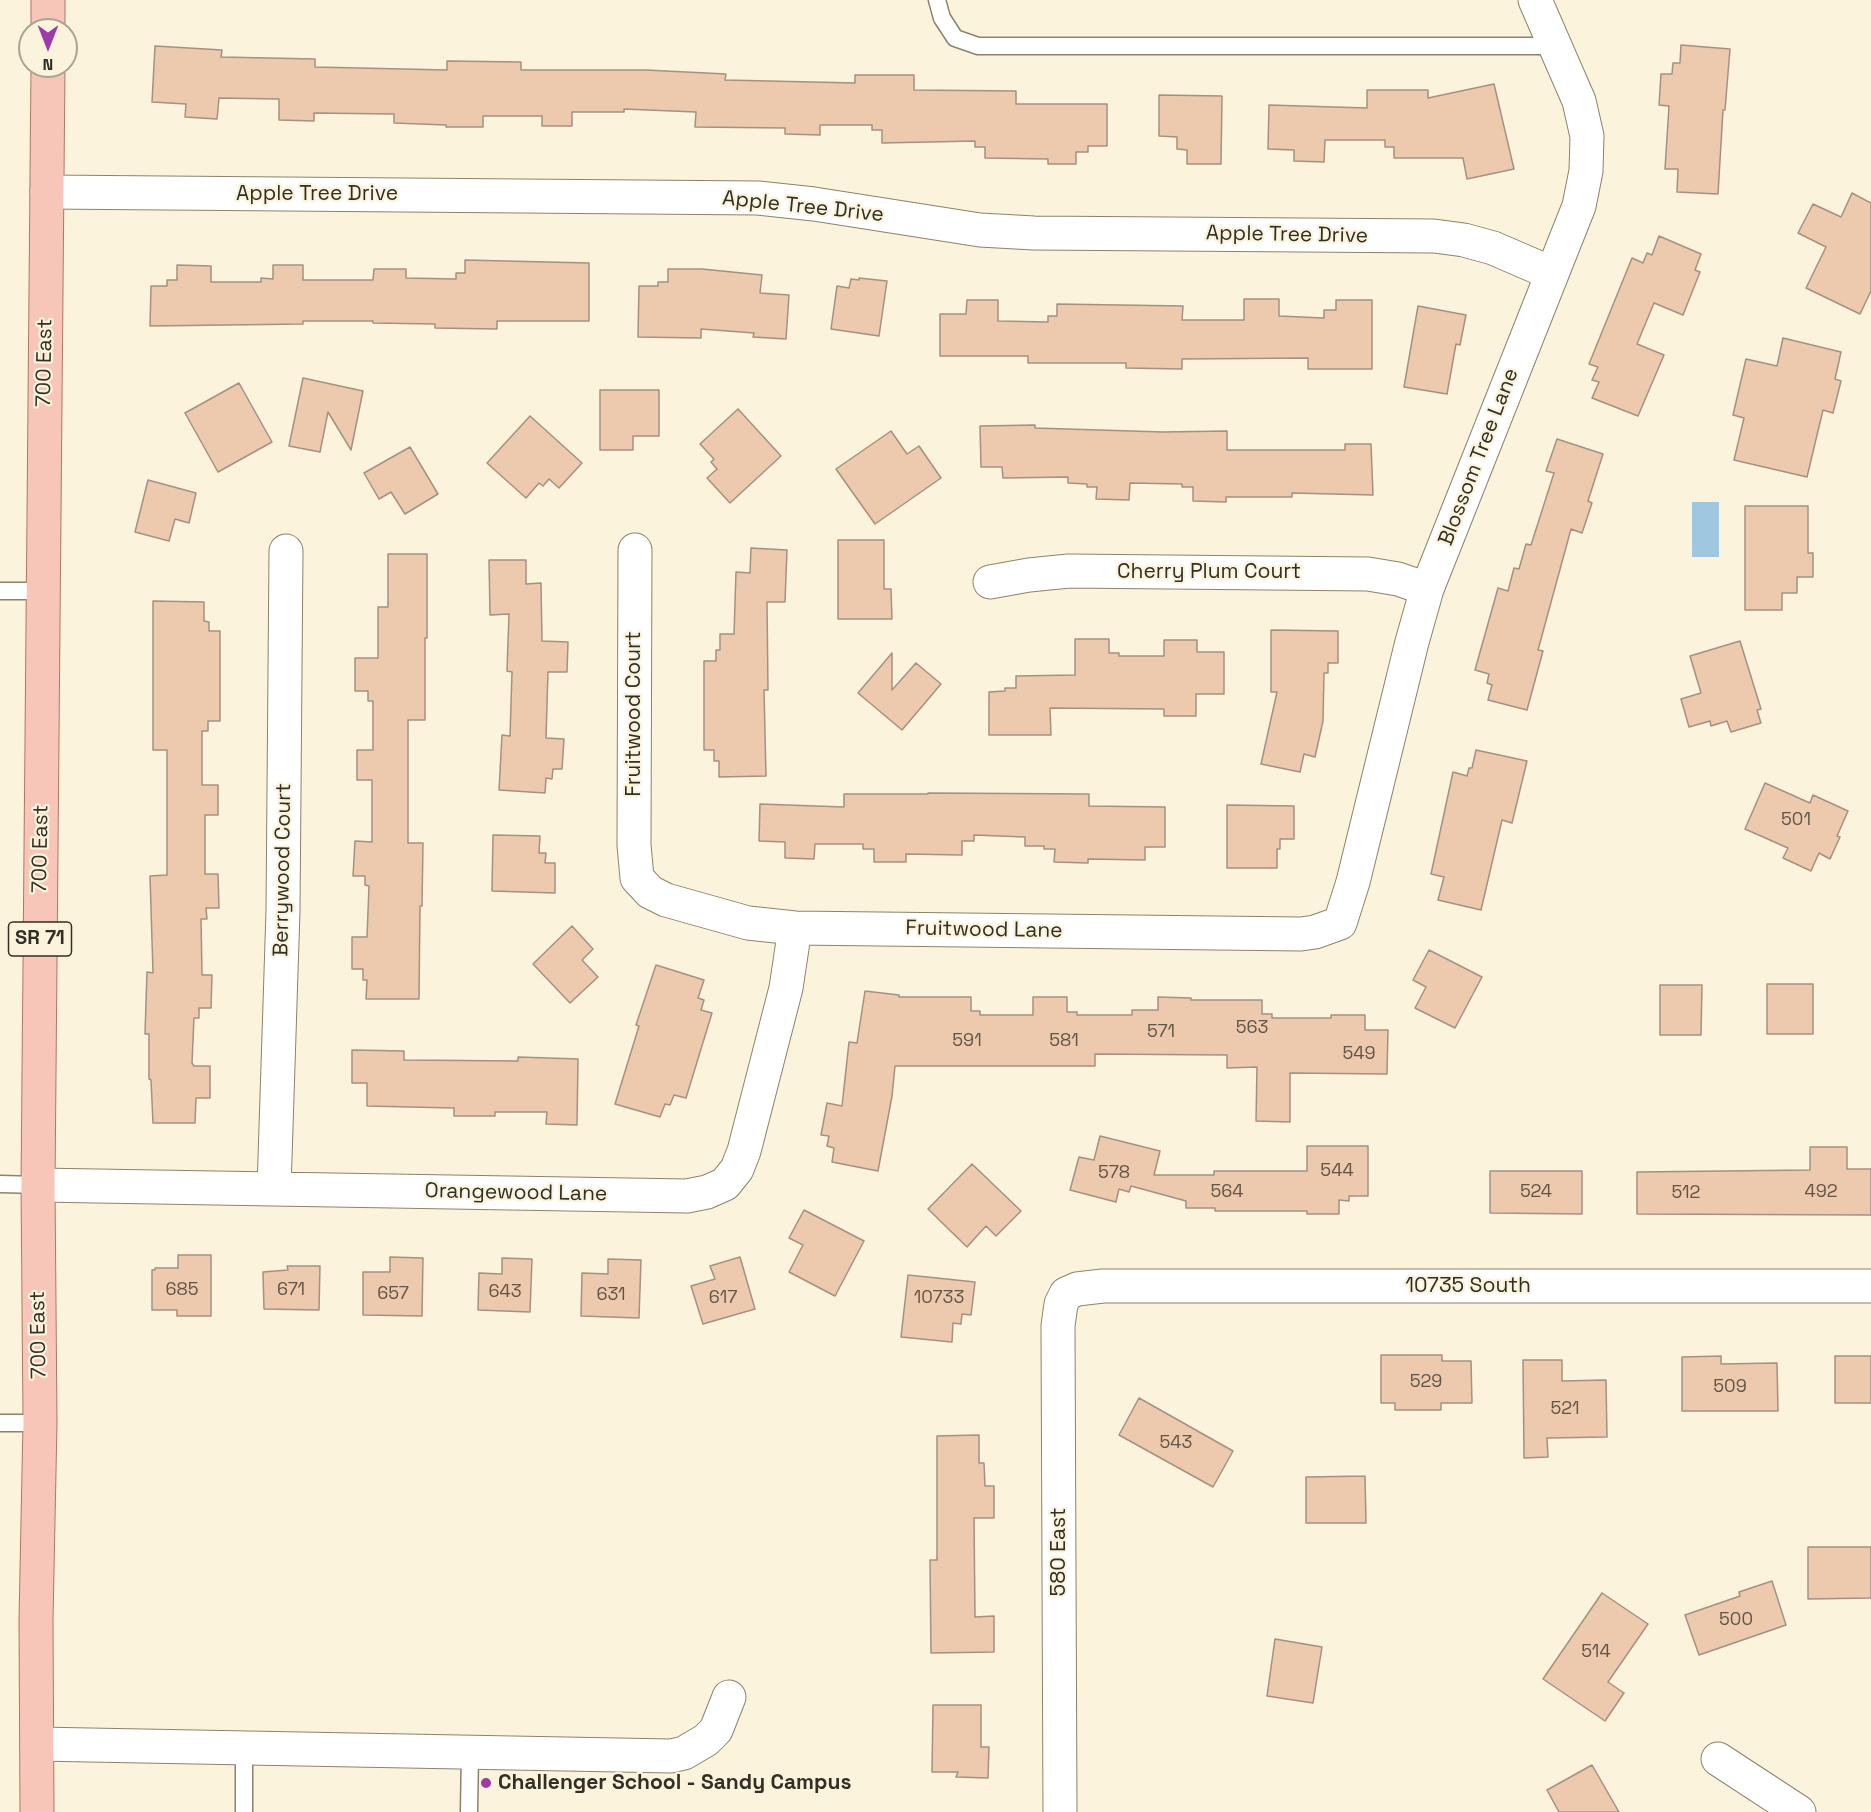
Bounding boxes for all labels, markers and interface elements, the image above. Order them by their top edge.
north arrow [18,18,78,78]
text: N [43,54,53,75]
street label: Apple Tree Drive [236,181,398,207]
street label: Apple Tree Drive [721,186,885,228]
street label: Apple Tree Drive [1206,221,1368,249]
street label: 700 East [32,319,58,407]
street label: Blossom Tree Lane [1434,365,1524,549]
street label: Cherry Plum Court [1117,559,1301,585]
street label: Fruitwood Court [621,631,647,797]
street label: Berrywood Court [269,783,297,957]
street label: 700 East [28,805,54,893]
house number: 501 [1781,809,1811,831]
street label: Fruitwood Lane [905,916,1063,944]
road number: SR 71 [9,922,72,956]
house number: 563 [1236,1017,1268,1039]
house number: 571 [1147,1021,1175,1043]
house number: 591 [952,1030,982,1052]
house number: 581 [1049,1030,1079,1052]
house number: 549 [1342,1043,1376,1065]
house number: 544 [1320,1160,1354,1182]
house number: 578 [1098,1162,1130,1184]
street label: Orangewood Lane [424,1179,608,1207]
house number: 564 [1210,1181,1244,1203]
house number: 524 [1520,1181,1552,1203]
house number: 492 [1804,1181,1838,1203]
house number: 512 [1672,1182,1700,1204]
street label: 10735 South [1405,1273,1531,1299]
house number: 685 [165,1279,199,1301]
house number: 671 [277,1279,305,1301]
house number: 643 [488,1281,522,1303]
house number: 657 [377,1283,409,1305]
house number: 631 [596,1284,626,1306]
house number: 617 [709,1287,737,1309]
house number: 10733 [914,1287,964,1309]
street label: 700 East [26,1291,52,1379]
house number: 529 [1410,1371,1442,1393]
house number: 509 [1713,1376,1747,1398]
house number: 521 [1550,1398,1580,1420]
house number: 543 [1160,1432,1192,1454]
street label: 580 East [1046,1508,1072,1596]
house number: 500 [1719,1609,1753,1631]
house number: 514 [1581,1641,1611,1663]
place label: Challenger School - Sandy Campus [498,1770,851,1796]
marker: Challenger School - Sandy Campus [479,1776,493,1790]

